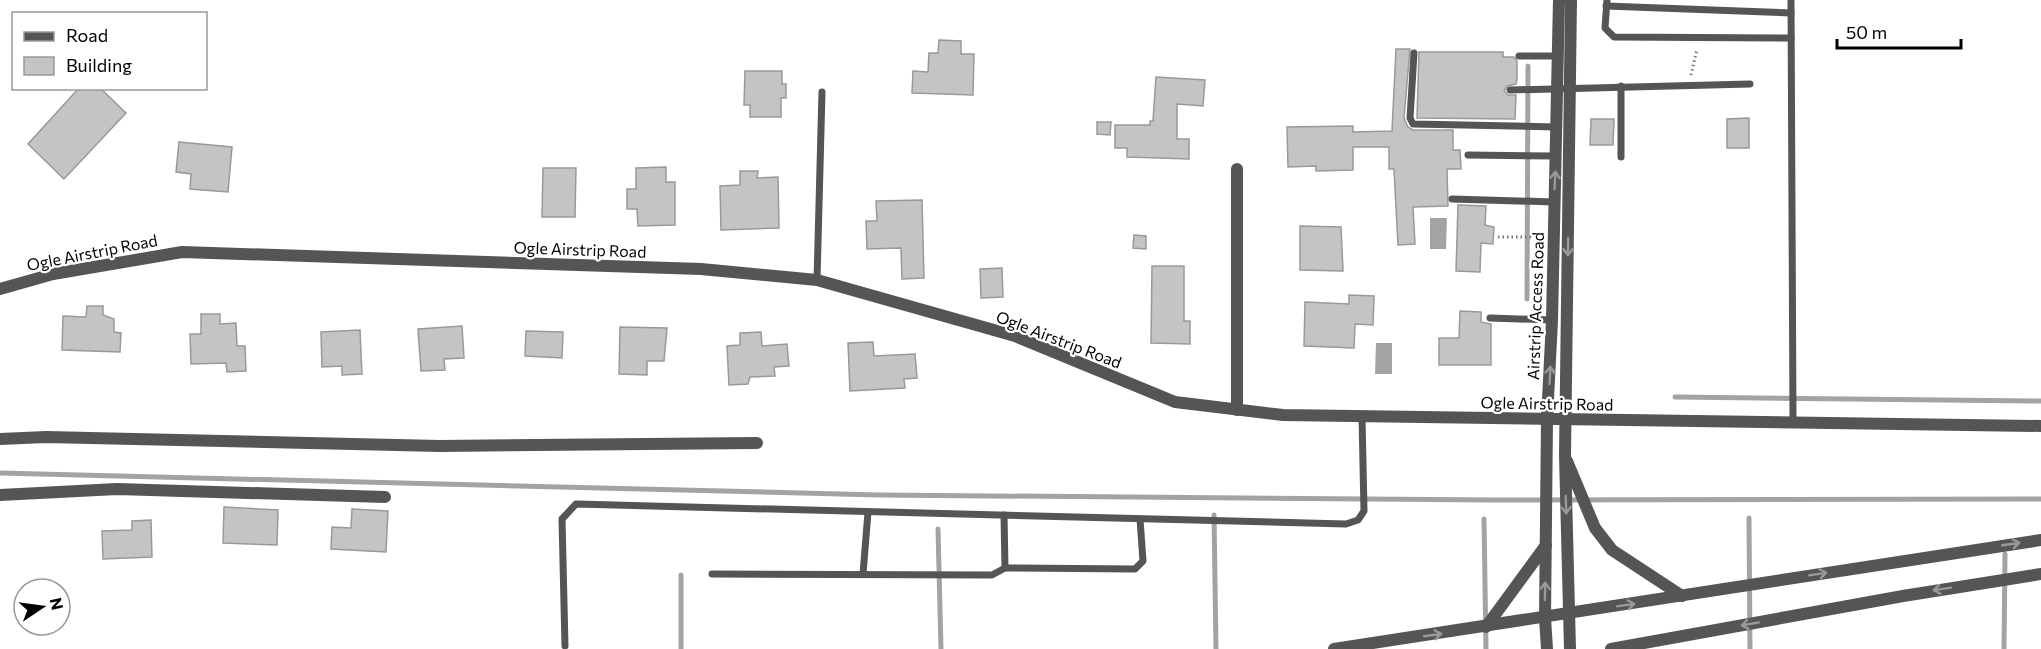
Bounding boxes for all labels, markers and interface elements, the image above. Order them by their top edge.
legend [12,12,207,90]
scale bar [1837,12,1962,50]
text: 50 m [1846,21,1887,43]
text: Road [66,24,108,46]
text: Building [66,54,132,76]
one-way arrow [1550,170,1561,190]
street label: Ogle Airstrip Road [25,230,159,274]
street label: Airstrip Access Road [1523,232,1547,380]
one-way arrow [1562,236,1574,256]
street label: Ogle Airstrip Road [513,237,647,261]
street label: Ogle Airstrip Road [994,306,1124,372]
one-way arrow [1544,365,1555,385]
street label: Ogle Airstrip Road [1480,392,1614,414]
one-way arrow [1560,494,1572,514]
one-way arrow [2001,539,2021,550]
one-way arrow [1808,568,1828,579]
north arrow [12,577,72,637]
one-way arrow [1539,581,1551,601]
one-way arrow [1932,584,1952,595]
text: N [46,596,68,611]
one-way arrow [1616,599,1635,610]
one-way arrow [1740,618,1760,629]
one-way arrow [1423,629,1443,640]

